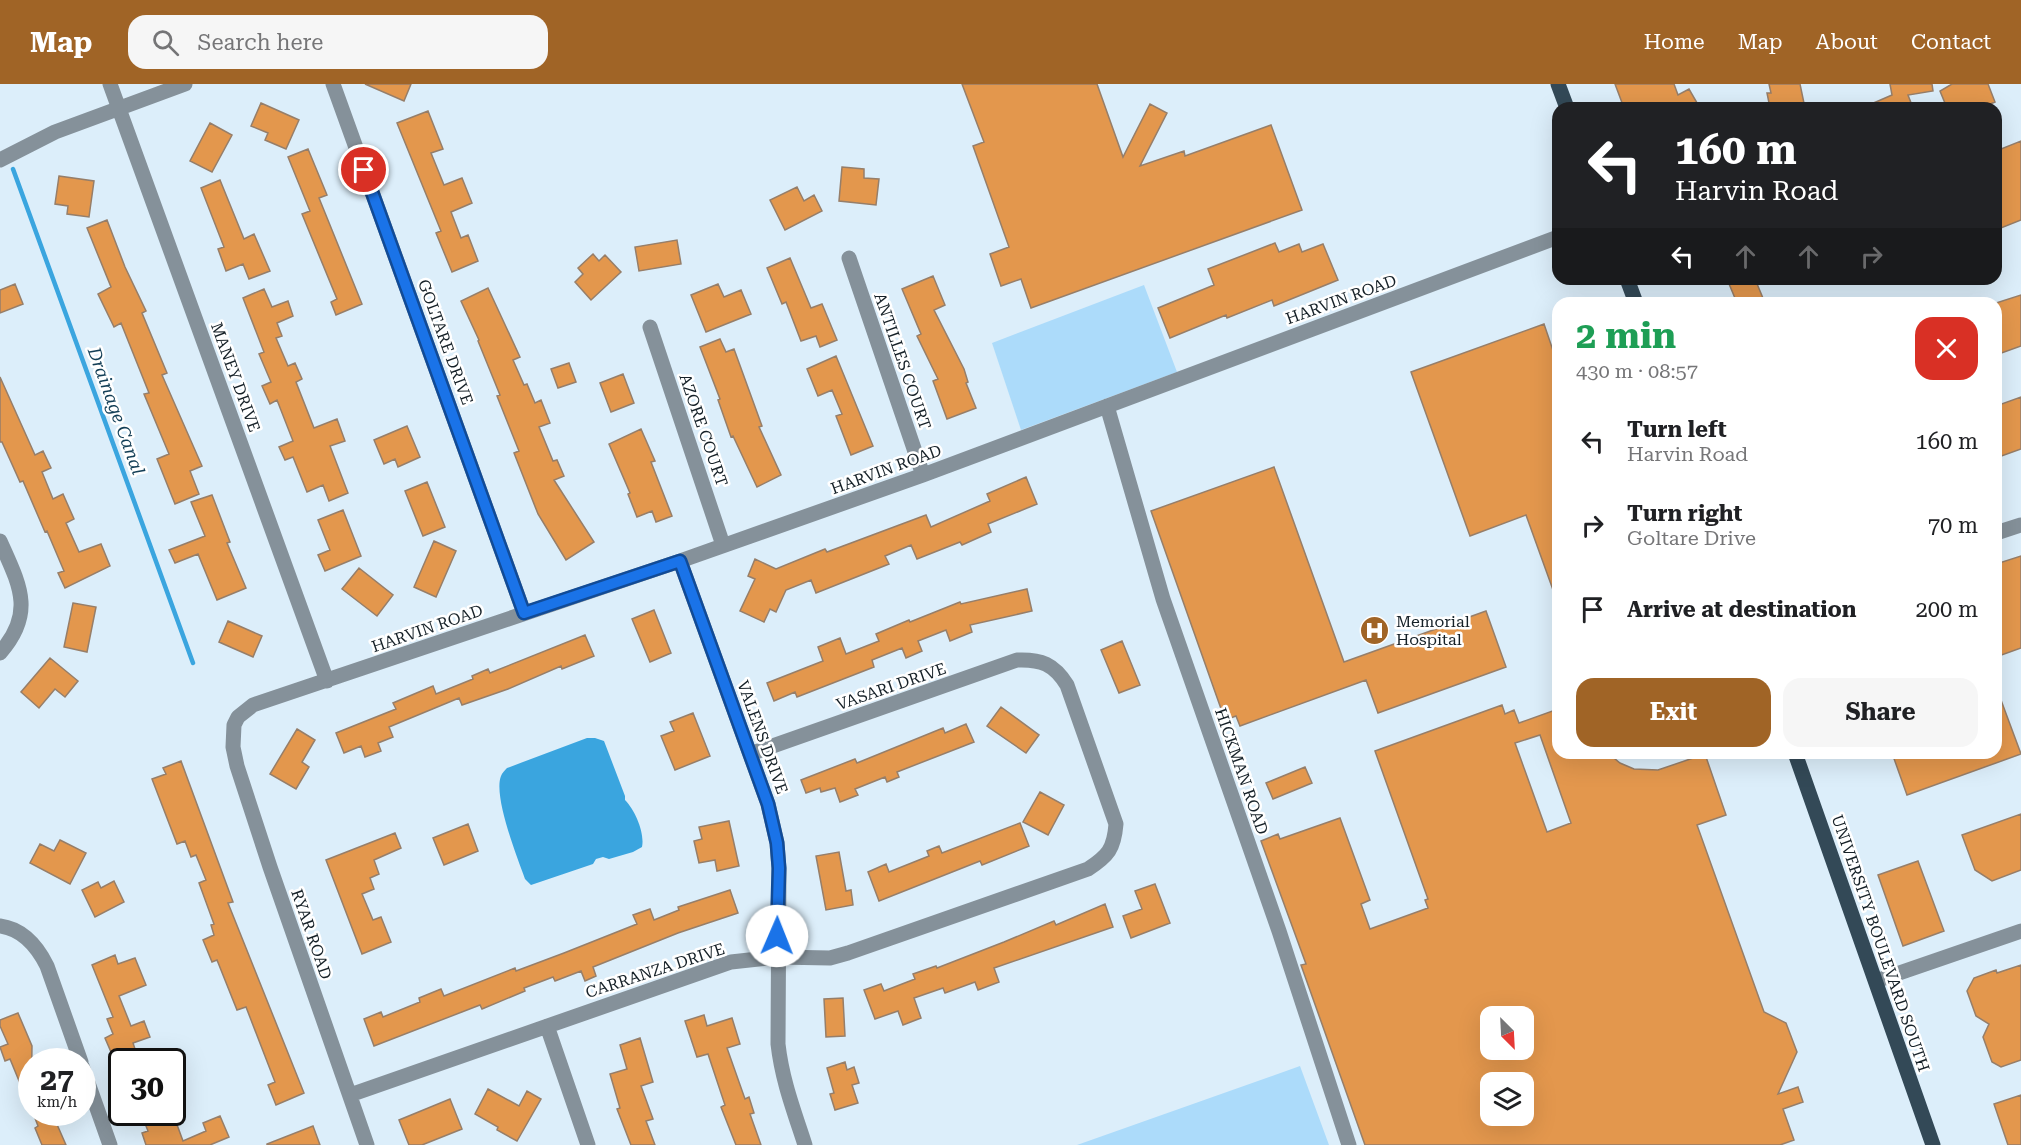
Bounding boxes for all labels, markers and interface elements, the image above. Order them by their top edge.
search box [128,15,548,69]
text: Map [30,26,92,59]
icon: search [149,26,182,59]
text: Search here [197,30,323,55]
text: Home [1644,30,1705,54]
text: Map [1738,30,1783,54]
text: About [1816,30,1878,54]
text: Contact [1911,30,1991,54]
text: 160 m [1675,125,1797,174]
icon: left [1576,126,1654,204]
pin [338,144,389,195]
icon: arrive [347,153,380,186]
text: Harvin Road [1675,175,1838,207]
icon: left [1666,240,1699,273]
icon: ahead [1729,240,1762,273]
icon: ahead [1792,240,1825,273]
icon: right [1855,240,1888,273]
street label: HARVIN ROAD [1283,271,1399,328]
street label: GOLTARE DRIVE [414,277,477,407]
street label: ANTILLES COURT [870,290,935,432]
text: 2 min [1576,315,1676,357]
button: close [1915,317,1978,380]
street label: MANEY DRIVE [207,320,264,435]
water label: Drainage Canal [83,343,149,478]
text: 430 m · 08:57 [1576,359,1698,383]
street label: AZORE COURT [675,371,732,489]
text: Turn left [1627,417,1727,442]
icon: left [1576,425,1609,458]
text: 160 m [1915,429,1978,454]
street label: HARVIN ROAD [828,441,944,498]
text: Harvin Road [1627,442,1748,466]
text: Turn right [1627,501,1742,526]
icon: right [1576,509,1609,542]
text: 70 m [1928,513,1978,538]
text: Goltare Drive [1627,526,1756,550]
icon: arrive [1576,593,1609,626]
text: Arrive at destination [1627,597,1856,622]
text: 200 m [1915,597,1978,622]
street label: HARVIN ROAD [369,601,485,656]
place label: Memorial Hospital [1396,612,1470,649]
hospital icon: Memorial Hospital [1359,614,1391,646]
street label: VASARI DRIVE [834,659,949,714]
street label: VALENS DRIVE [733,678,792,796]
button: Exit [1576,678,1771,747]
button: Share [1783,678,1978,747]
street label: HICKMAN ROAD [1211,705,1272,837]
street label: UNIVERSITY BOULEVARD SOUTH [1827,812,1934,1074]
street label: RYAR ROAD [287,887,336,982]
position arrow [745,904,809,968]
street label: CARRANZA DRIVE [583,939,727,1002]
north arrow [1480,1006,1534,1060]
map controls [1480,1006,1534,1126]
speed limit sign: 30 [108,1048,186,1126]
text: 27 [40,1062,74,1097]
button: layers [1480,1072,1534,1126]
text: km/h [37,1093,77,1111]

